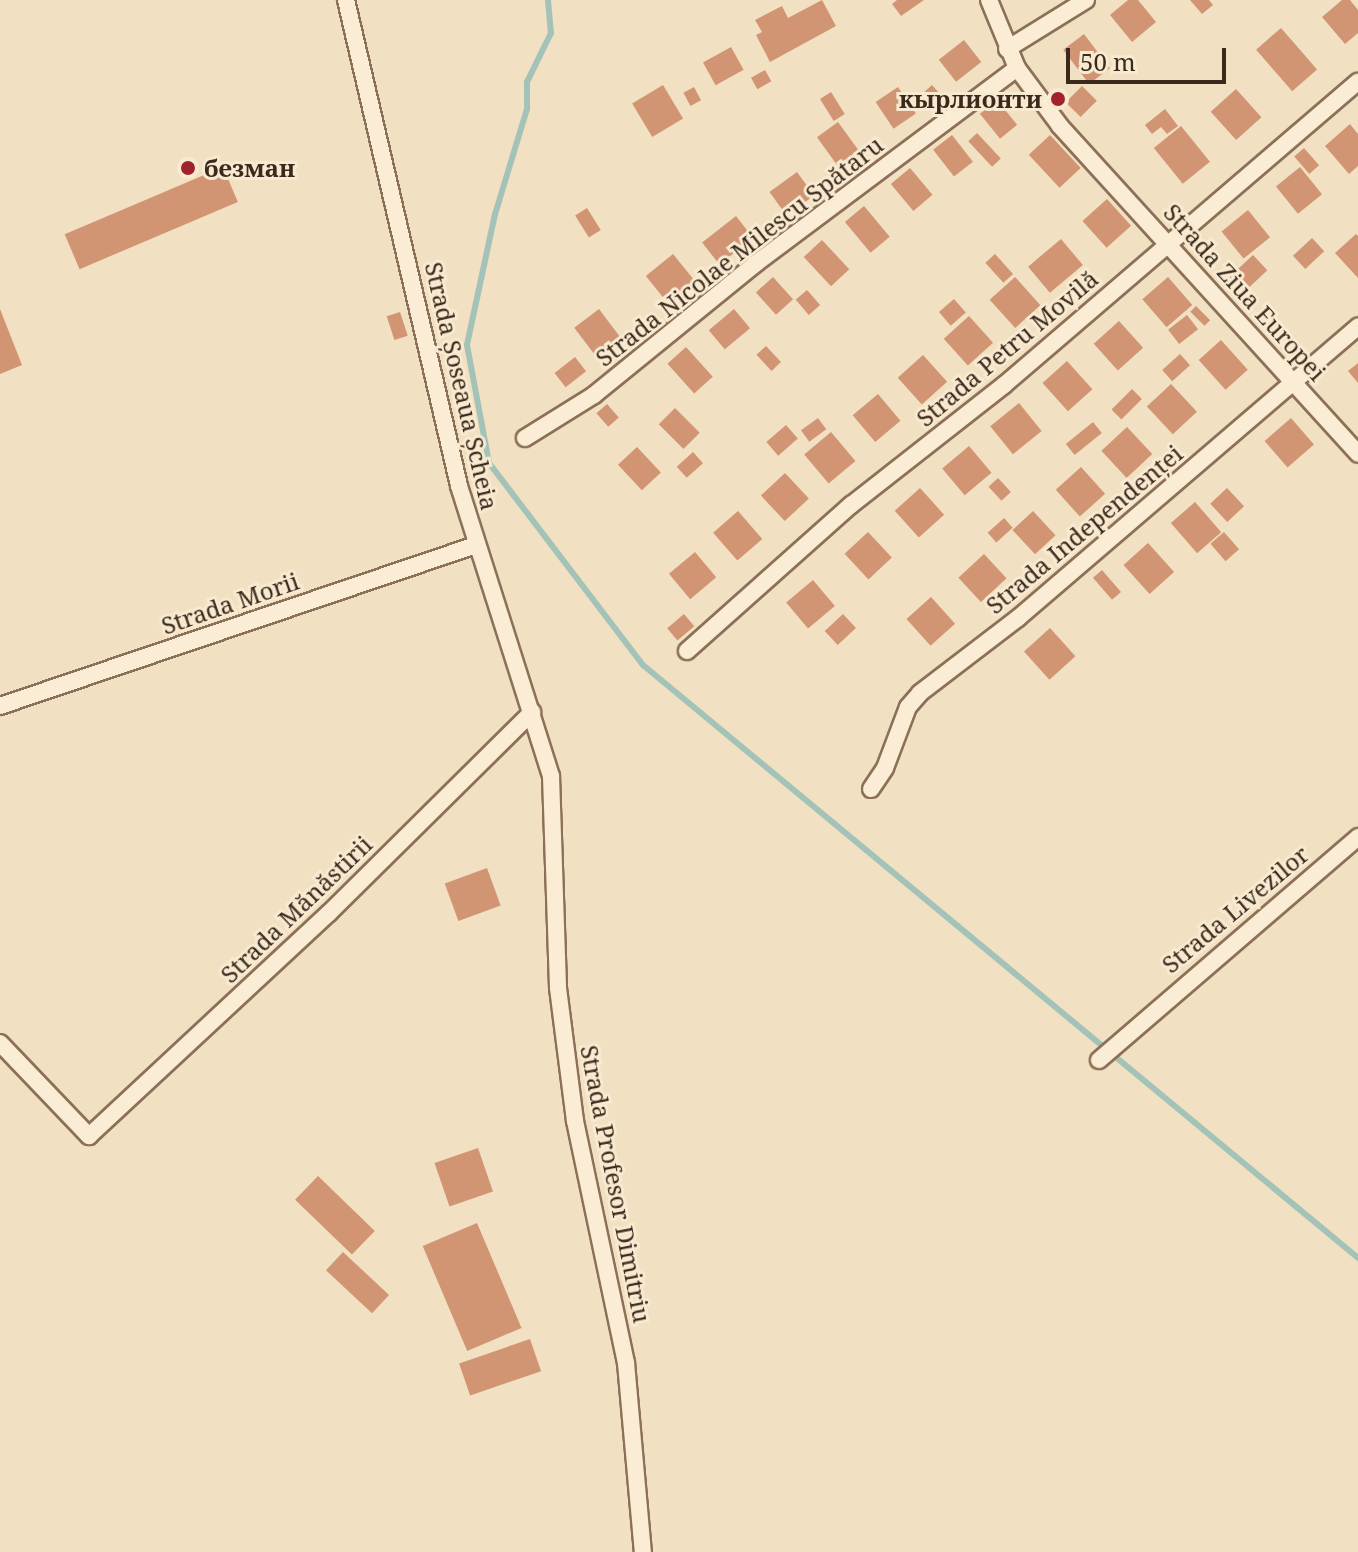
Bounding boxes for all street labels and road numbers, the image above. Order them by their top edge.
street label: Strada Nicolae Milescu Spătaru [590,130,888,372]
street label: Strada Ziua Europei [1158,198,1332,386]
street label: Strada Șoseaua Șcheia [419,259,505,513]
street label: Strada Petru Movilă [910,264,1104,432]
street label: Strada Independenței [980,438,1188,620]
street label: Strada Morii [158,566,302,640]
street label: Strada Mănăstirii [214,830,378,988]
street label: Strada Livezilor [1156,839,1314,979]
street label: Strada Profesor Dimitriu [575,1043,657,1325]

